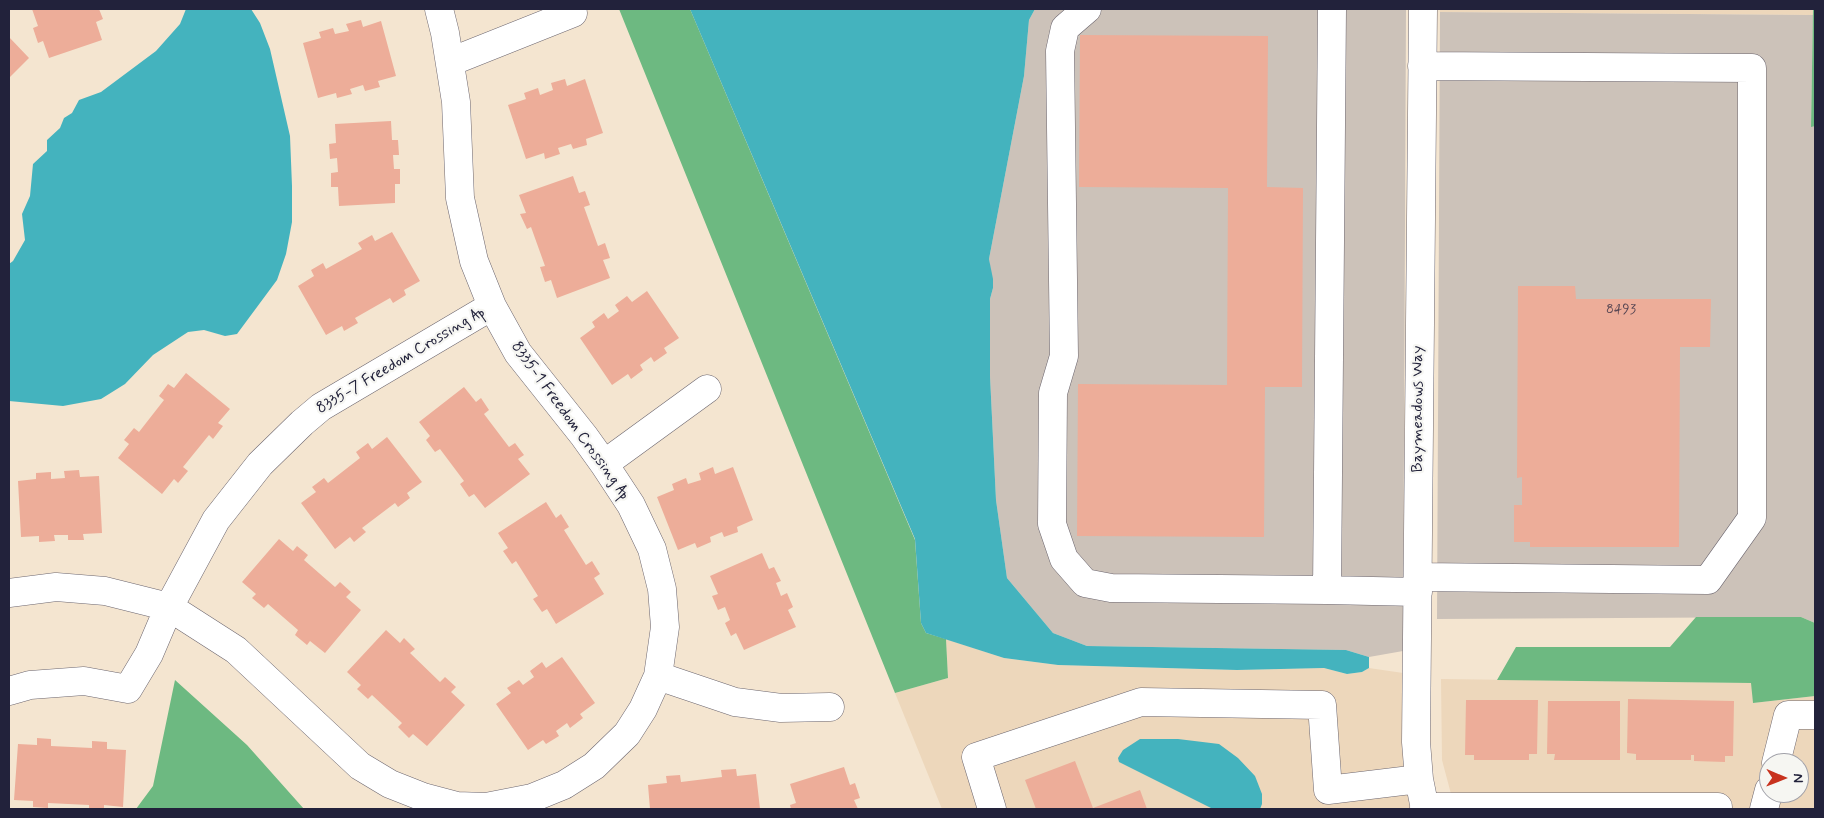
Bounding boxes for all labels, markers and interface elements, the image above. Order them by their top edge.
house number: 8493 [1606,302,1636,318]
street label: 8335-7 Freedom Crossing Ap [313,303,489,419]
street label: 8335-1 Freedom Crossing Ap [506,338,634,504]
street label: Baymeadows Way [1409,346,1429,472]
north arrow [1759,753,1809,803]
text: N [1789,773,1807,783]

